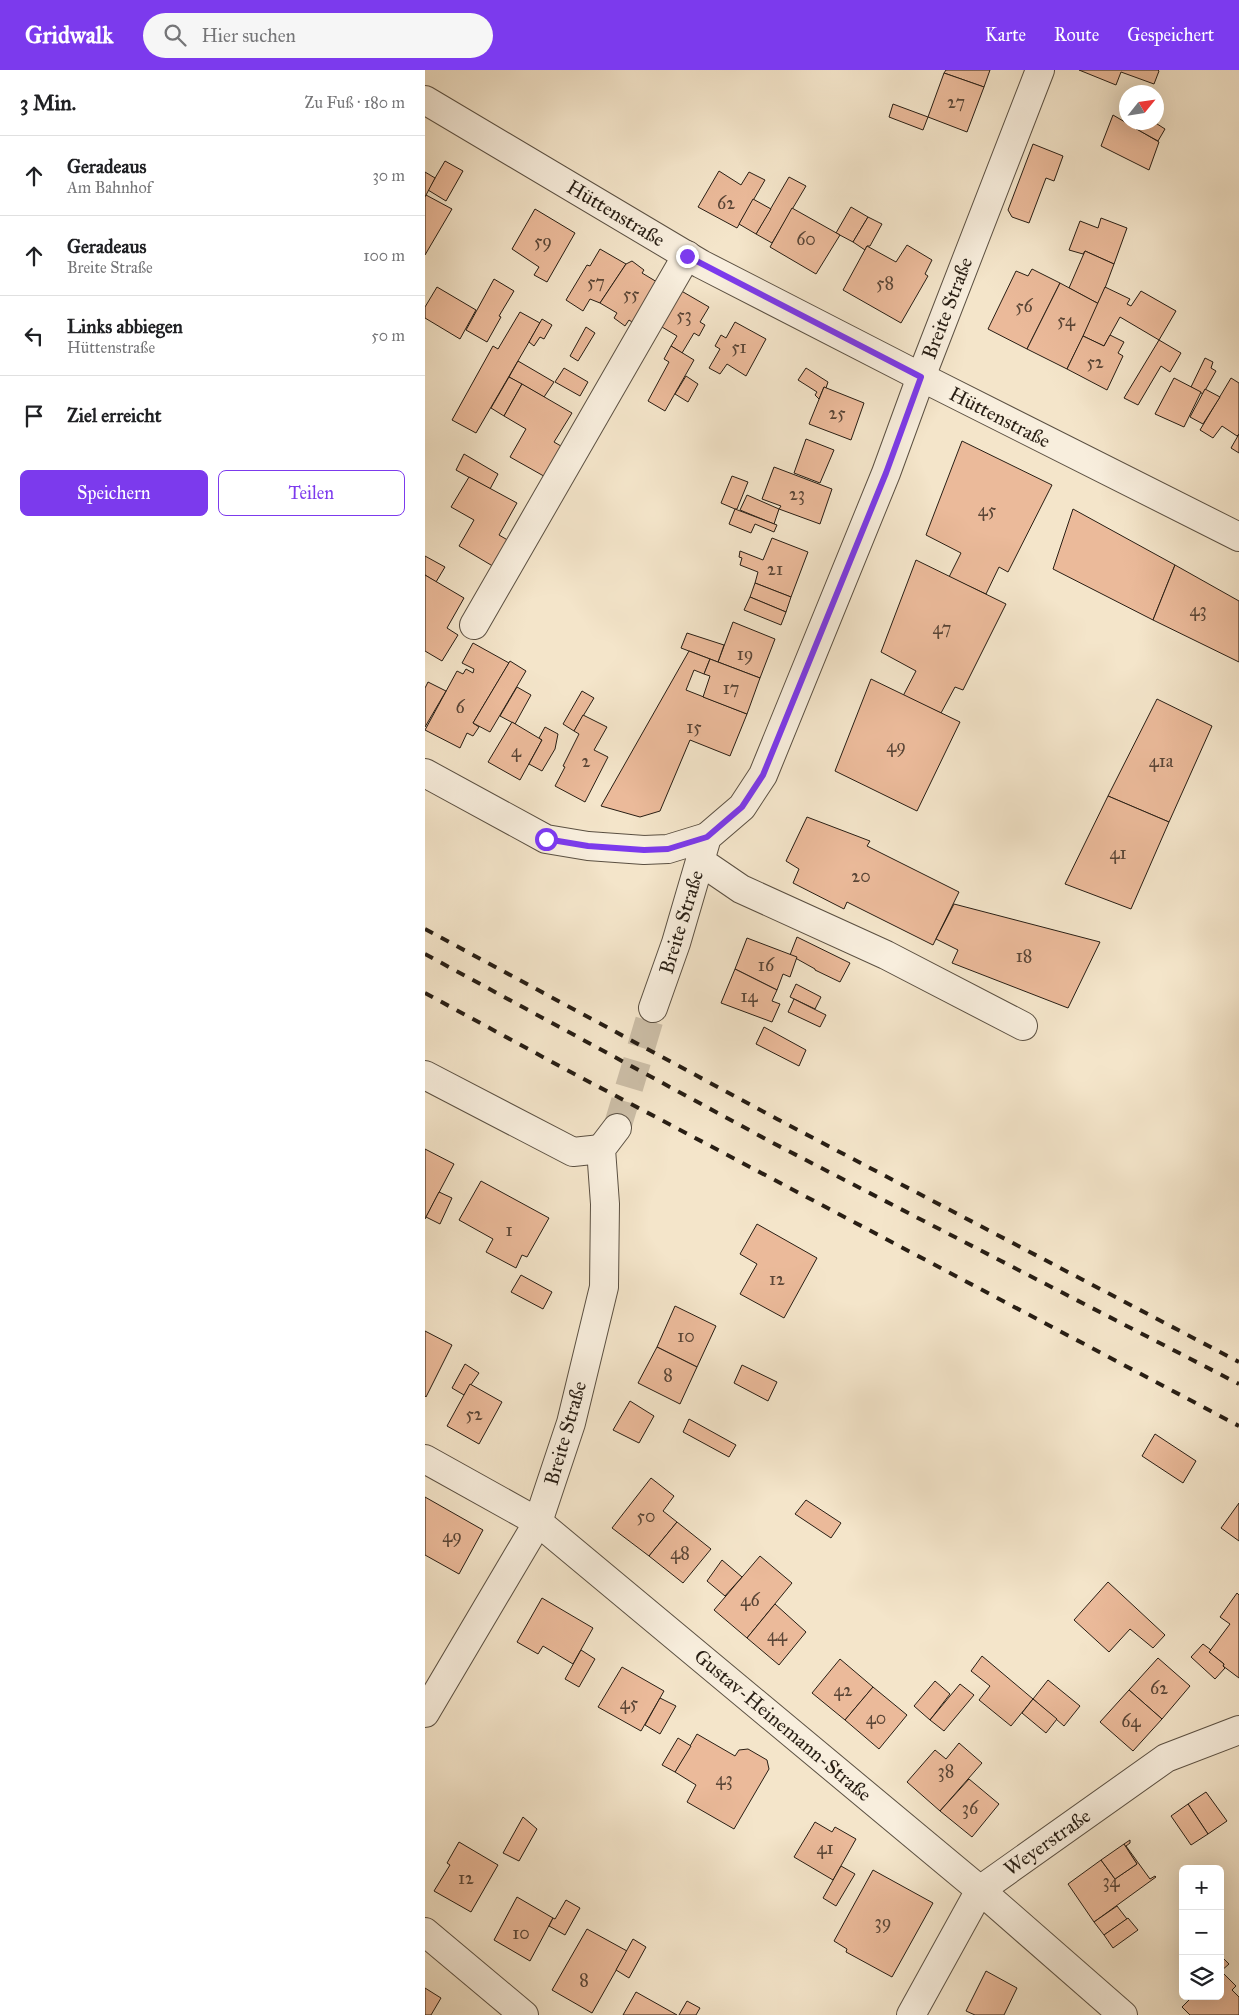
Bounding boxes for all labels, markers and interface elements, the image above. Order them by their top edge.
search box [143,13,493,58]
text: Gridwalk [25,20,113,50]
icon: search [161,21,189,49]
text: Hier suchen [201,24,296,47]
text: Karte [985,24,1026,46]
text: Route [1054,24,1099,46]
text: Gespeichert [1127,24,1214,46]
north arrow [1119,85,1164,130]
text: 3 Min. [20,90,76,116]
house number: 27 [947,91,965,113]
text: Zu Fuß · 180 m [305,93,405,112]
text: Geradeaus [67,155,146,178]
icon: ahead [20,162,48,190]
text: 30 m [372,166,405,185]
street label: Hüttenstraße [563,174,669,252]
text: Am Bahnhof [67,178,152,197]
house number: 62 [717,192,735,214]
house number: 60 [796,228,816,250]
house number: 59 [534,230,552,252]
text: Geradeaus [67,235,146,258]
icon: ahead [20,242,48,270]
route end [676,245,699,268]
text: 100 m [363,246,405,265]
street label: Breite Straße [917,254,977,362]
text: Breite Straße [67,258,153,277]
house number: 57 [587,271,605,293]
house number: 58 [876,272,894,294]
house number: 55 [623,283,640,305]
house number: 56 [1015,295,1034,317]
house number: 53 [676,304,692,326]
house number: 54 [1057,309,1076,331]
text: Links abbiegen [67,315,183,338]
icon: left [20,322,48,350]
text: 50 m [371,326,405,345]
house number: 51 [731,336,747,358]
text: Hüttenstraße [67,338,155,357]
house number: 52 [1086,351,1104,373]
street label: Hüttenstraße [946,381,1054,453]
icon: arrive [20,402,48,430]
house number: 25 [828,402,846,424]
text: Ziel erreicht [67,404,161,427]
button: Speichern [20,470,208,516]
button: Teilen [218,470,405,516]
house number: 23 [789,483,805,505]
house number: 45 [978,499,997,521]
house number: 21 [767,558,783,580]
house number: 43 [1189,599,1207,621]
house number: 47 [933,617,951,639]
house number: 19 [737,643,753,665]
house number: 17 [723,677,739,699]
house number: 6 [455,696,465,718]
house number: 15 [686,716,702,738]
house number: 49 [886,735,906,757]
house number: 4 [511,740,522,762]
house number: 2 [582,750,591,772]
house number: 41a [1149,750,1174,772]
route start [535,828,558,851]
house number: 41 [1109,842,1127,864]
house number: 20 [851,865,871,887]
street label: Breite Straße [654,867,708,977]
house number: 18 [1016,945,1032,967]
house number: 16 [758,954,775,976]
house number: 14 [740,985,759,1007]
house number: 1 [505,1219,513,1241]
house number: 12 [769,1268,785,1290]
house number: 10 [677,1325,695,1347]
house number: 8 [663,1364,673,1386]
street label: Breite Straße [539,1378,591,1488]
house number: 52 [465,1403,483,1425]
house number: 50 [637,1505,655,1527]
house number: 49 [442,1525,462,1547]
house number: 48 [670,1542,690,1564]
house number: 46 [740,1589,760,1611]
house number: 44 [767,1624,788,1646]
street label: Gustav-Heinemann-Straße [689,1644,877,1806]
house number: 62 [1150,1677,1168,1699]
house number: 42 [834,1679,853,1701]
house number: 45 [620,1692,639,1714]
house number: 40 [866,1707,886,1729]
house number: 64 [1121,1710,1142,1732]
house number: 38 [938,1760,954,1782]
house number: 43 [715,1768,733,1790]
house number: 36 [962,1797,979,1819]
street label: Weyerstraße [999,1803,1095,1881]
house number: 41 [816,1837,834,1859]
map controls [1179,1865,1224,2000]
button: + [1179,1865,1224,1910]
house number: 12 [458,1867,474,1889]
house number: 34 [1102,1870,1121,1892]
button: − [1179,1910,1224,1955]
house number: 39 [875,1911,891,1933]
house number: 10 [512,1922,530,1944]
button: layers [1179,1955,1224,2000]
house number: 8 [579,1969,589,1991]

